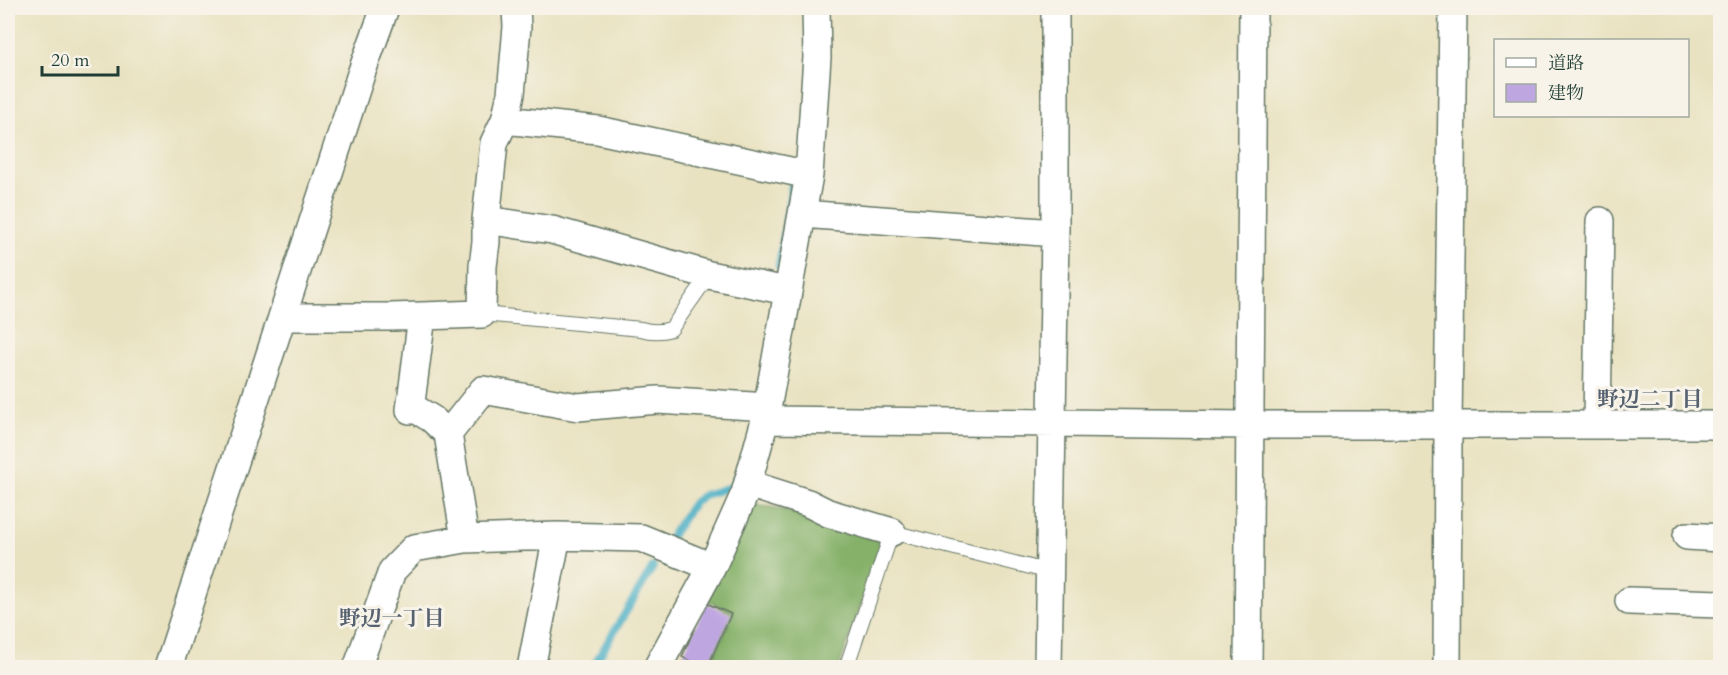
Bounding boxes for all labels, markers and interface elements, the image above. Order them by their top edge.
scale bar [42,39,118,77]
legend [1494,39,1689,117]
text: 20 m [51,48,90,73]
text: 道路 [1548,51,1584,76]
text: 建物 [1548,81,1584,106]
district label: 野辺二丁目 [1598,385,1703,414]
district label: 野辺一丁目 [340,604,445,633]

